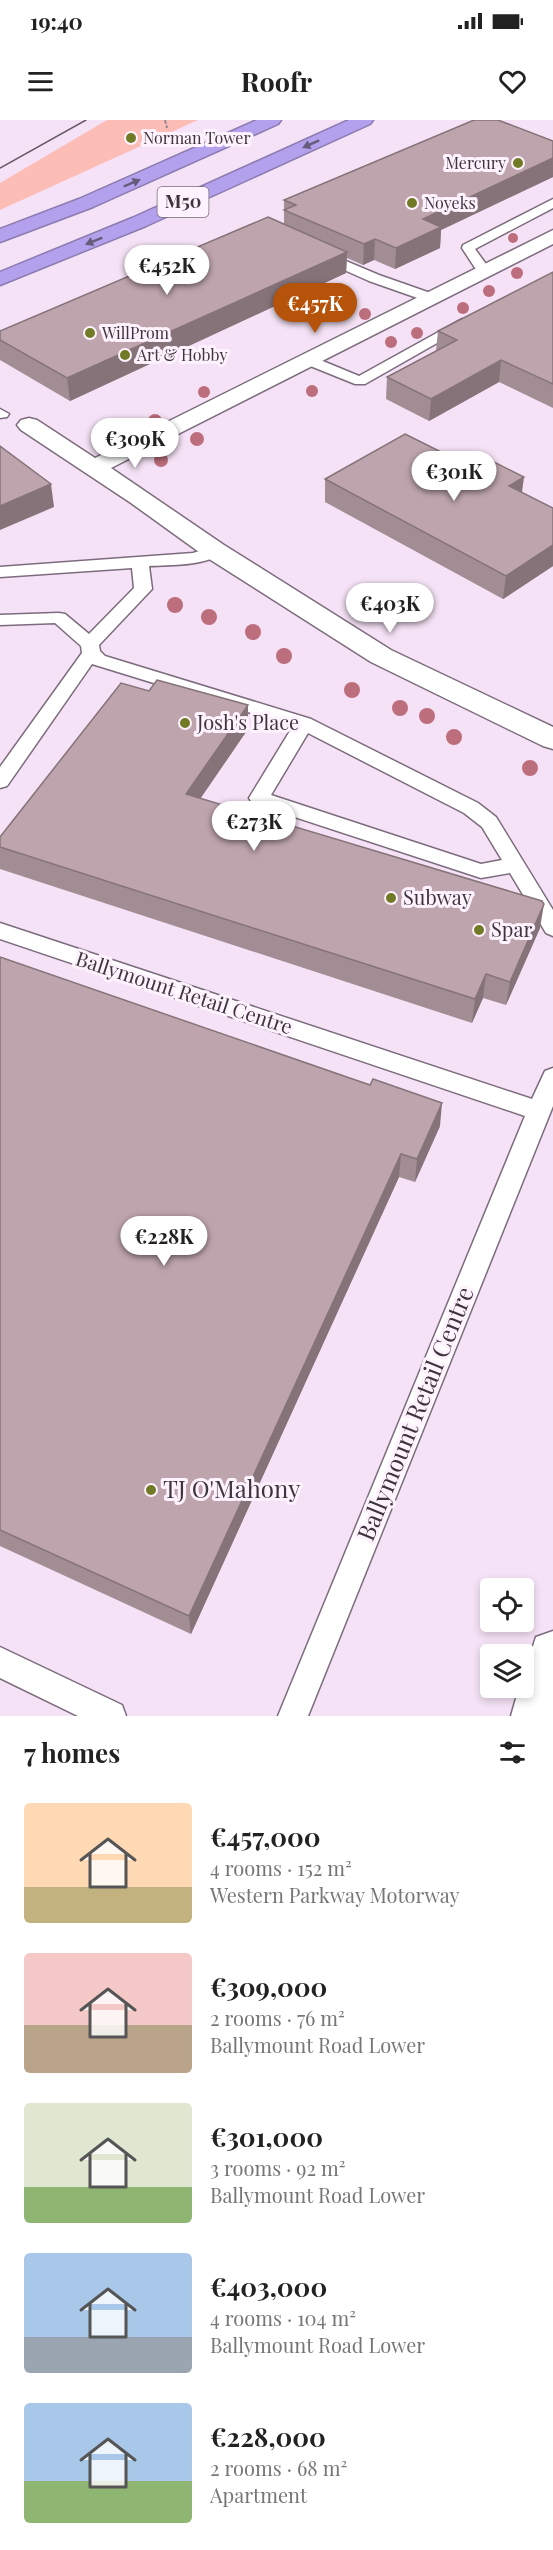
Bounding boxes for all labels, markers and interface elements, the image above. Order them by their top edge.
text: 19:40 [30,6,83,36]
text: Roofr [241,63,312,99]
icon: menu [24,65,57,98]
icon: heart [496,65,529,98]
place label: Norman Tower [143,127,251,148]
marker: Norman Tower [124,131,138,145]
one-way arrow [302,140,319,149]
place label: Mercury [445,152,506,173]
marker: Mercury [511,156,525,170]
one-way arrow [123,178,141,187]
road number: M50 [158,187,208,217]
place label: Noyeks [424,192,476,213]
marker: Noyeks [405,196,419,210]
one-way arrow [85,236,103,246]
pin: €452K [125,245,209,296]
text: €452K [138,251,196,278]
pin: €457K [273,283,357,334]
text: €457K [287,289,343,316]
place label: WillProm [101,322,169,343]
marker: WillProm [83,326,97,340]
place label: Art & Hobby [136,344,227,365]
marker: Art & Hobby [118,348,132,362]
pin: €309K [93,418,177,469]
text: €309K [105,424,165,451]
pin: €301K [412,451,496,502]
text: €301K [425,457,483,484]
pin: €403K [348,583,432,634]
text: €403K [360,589,420,616]
place label: Josh's Place [196,708,299,735]
marker: Josh's Place [178,716,192,730]
pin: €273K [212,801,296,852]
text: €273K [226,807,282,834]
place label: Subway [403,883,472,910]
marker: Subway [384,891,398,905]
place label: Spar [491,915,532,942]
marker: Spar [472,923,486,937]
street label: Ballymount Retail Centre [73,944,296,1039]
pin: €228K [122,1216,206,1267]
text: €228K [134,1222,194,1249]
street label: Ballymount Retail Centre [348,1281,480,1545]
place label: TJ O'Mahony [163,1472,300,1504]
marker: TJ O'Mahony [144,1483,158,1497]
map controls [480,1578,534,1698]
button: locate [480,1578,534,1632]
button: layers [480,1644,534,1698]
text: 7 homes [24,1735,120,1770]
icon: filters [496,1736,529,1769]
text: €457,000 [210,1819,321,1854]
icon: home [72,1827,144,1899]
text: 4 rooms · 152 m² [210,1854,352,1881]
text: Western Parkway Motorway [210,1881,460,1908]
text: €309,000 [210,1969,327,2004]
icon: home [72,1977,144,2049]
text: 2 rooms · 76 m² [210,2004,345,2031]
text: Ballymount Road Lower [210,2031,425,2058]
text: €301,000 [210,2119,323,2154]
icon: home [72,2127,144,2199]
text: 3 rooms · 92 m² [210,2154,346,2181]
text: Ballymount Road Lower [210,2181,425,2208]
text: €403,000 [210,2269,327,2304]
icon: home [72,2277,144,2349]
text: 4 rooms · 104 m² [210,2304,356,2331]
text: Ballymount Road Lower [210,2331,425,2358]
text: €228,000 [210,2419,326,2454]
icon: home [72,2427,144,2499]
text: 2 rooms · 68 m² [210,2454,347,2481]
text: Apartment [210,2481,307,2508]

